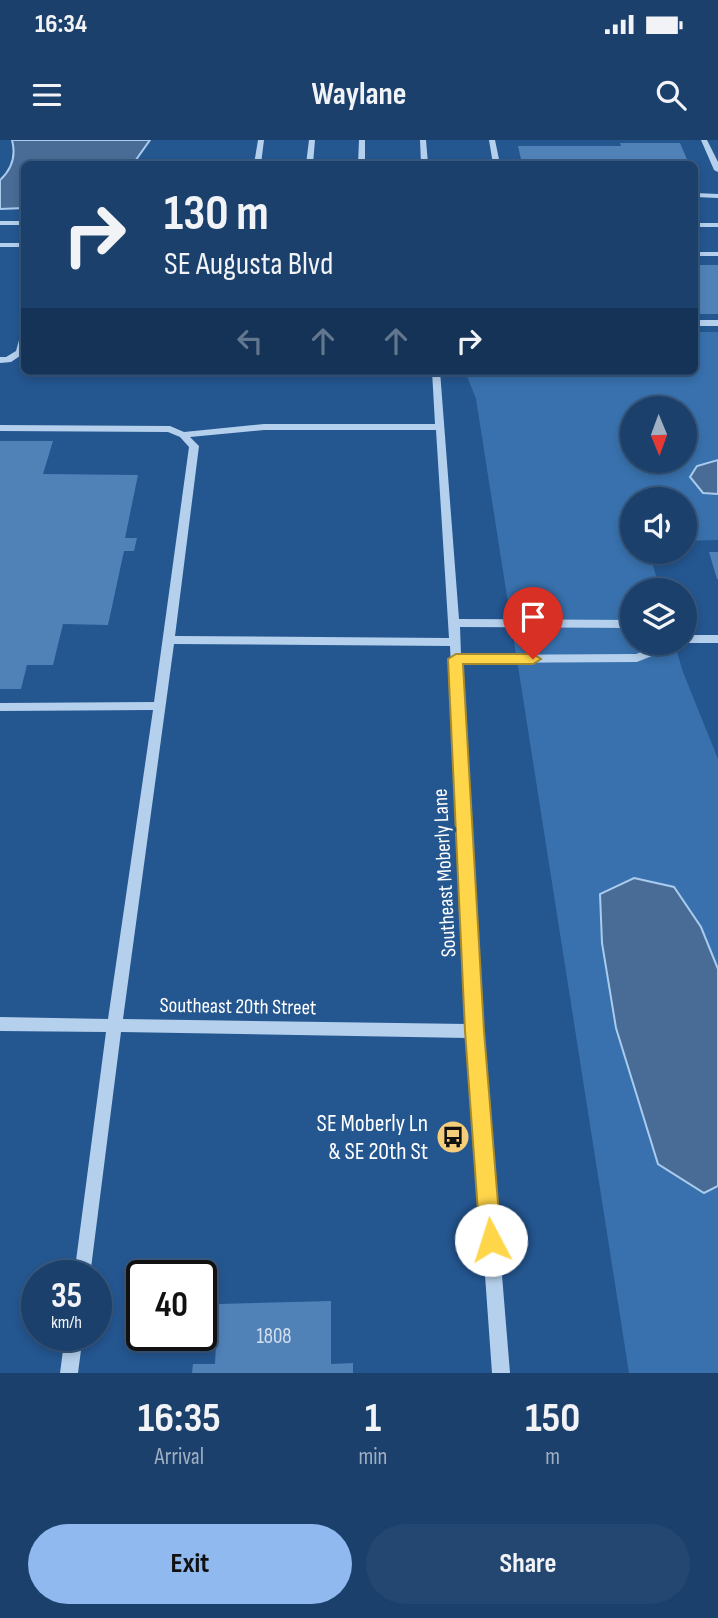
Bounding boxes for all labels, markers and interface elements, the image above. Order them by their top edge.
text: 16:34 [35,9,87,40]
text: Waylane [311,75,407,114]
icon: menu [28,76,66,114]
icon: search [652,76,690,114]
text: 130 m [164,185,269,244]
icon: right [49,189,140,280]
text: SE Augusta Blvd [164,245,333,284]
icon: left [231,322,269,360]
icon: ahead [304,322,342,360]
icon: ahead [377,322,415,360]
icon: right [450,322,488,360]
north arrow [620,396,696,472]
map controls [620,396,697,655]
button: sound [620,487,697,564]
button: layers [620,578,697,655]
pin [503,587,563,659]
icon: arrive [514,598,552,636]
street label: Southeast Moberly Lane [428,788,461,958]
street label: Southeast 20th Street [159,993,317,1020]
place label: SE Moberly Ln & SE 20th St [317,1109,428,1166]
bus stop icon: SE Moberly Ln & SE 20th St [434,1118,472,1156]
position arrow [454,1203,528,1277]
speed limit sign: 40 [126,1260,217,1351]
text: 35 [51,1275,82,1318]
text: km/h [51,1312,82,1333]
house number: 1808 [256,1324,292,1349]
text: 16:35 [138,1393,221,1444]
text: 1 [365,1393,381,1444]
text: 150 [525,1393,580,1444]
text: Arrival [155,1443,204,1471]
text: min [359,1443,387,1471]
text: m [545,1443,560,1471]
button: Exit [28,1524,352,1604]
button: Share [366,1524,690,1604]

